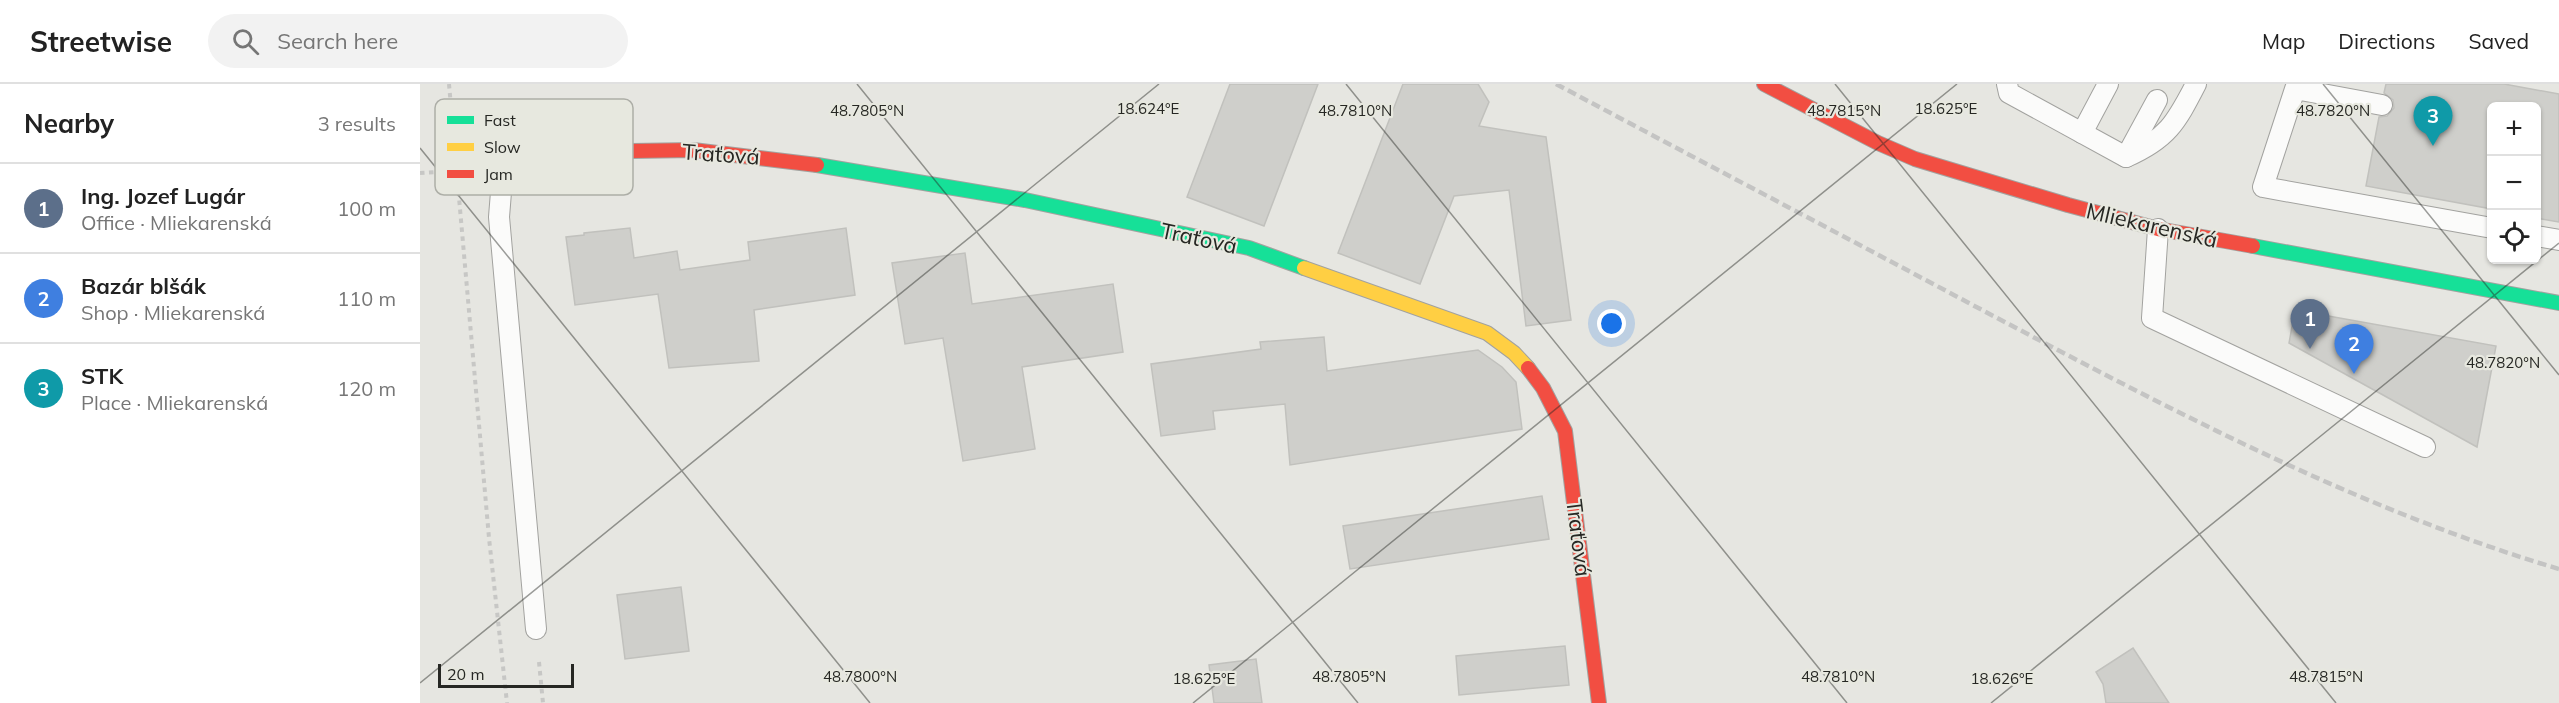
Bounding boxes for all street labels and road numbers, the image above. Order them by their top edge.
street label: Traťová [681,137,761,171]
street label: Mliekarenská [2084,196,2220,254]
street label: Traťová [1158,216,1240,260]
street label: Traťová [1560,498,1598,578]

